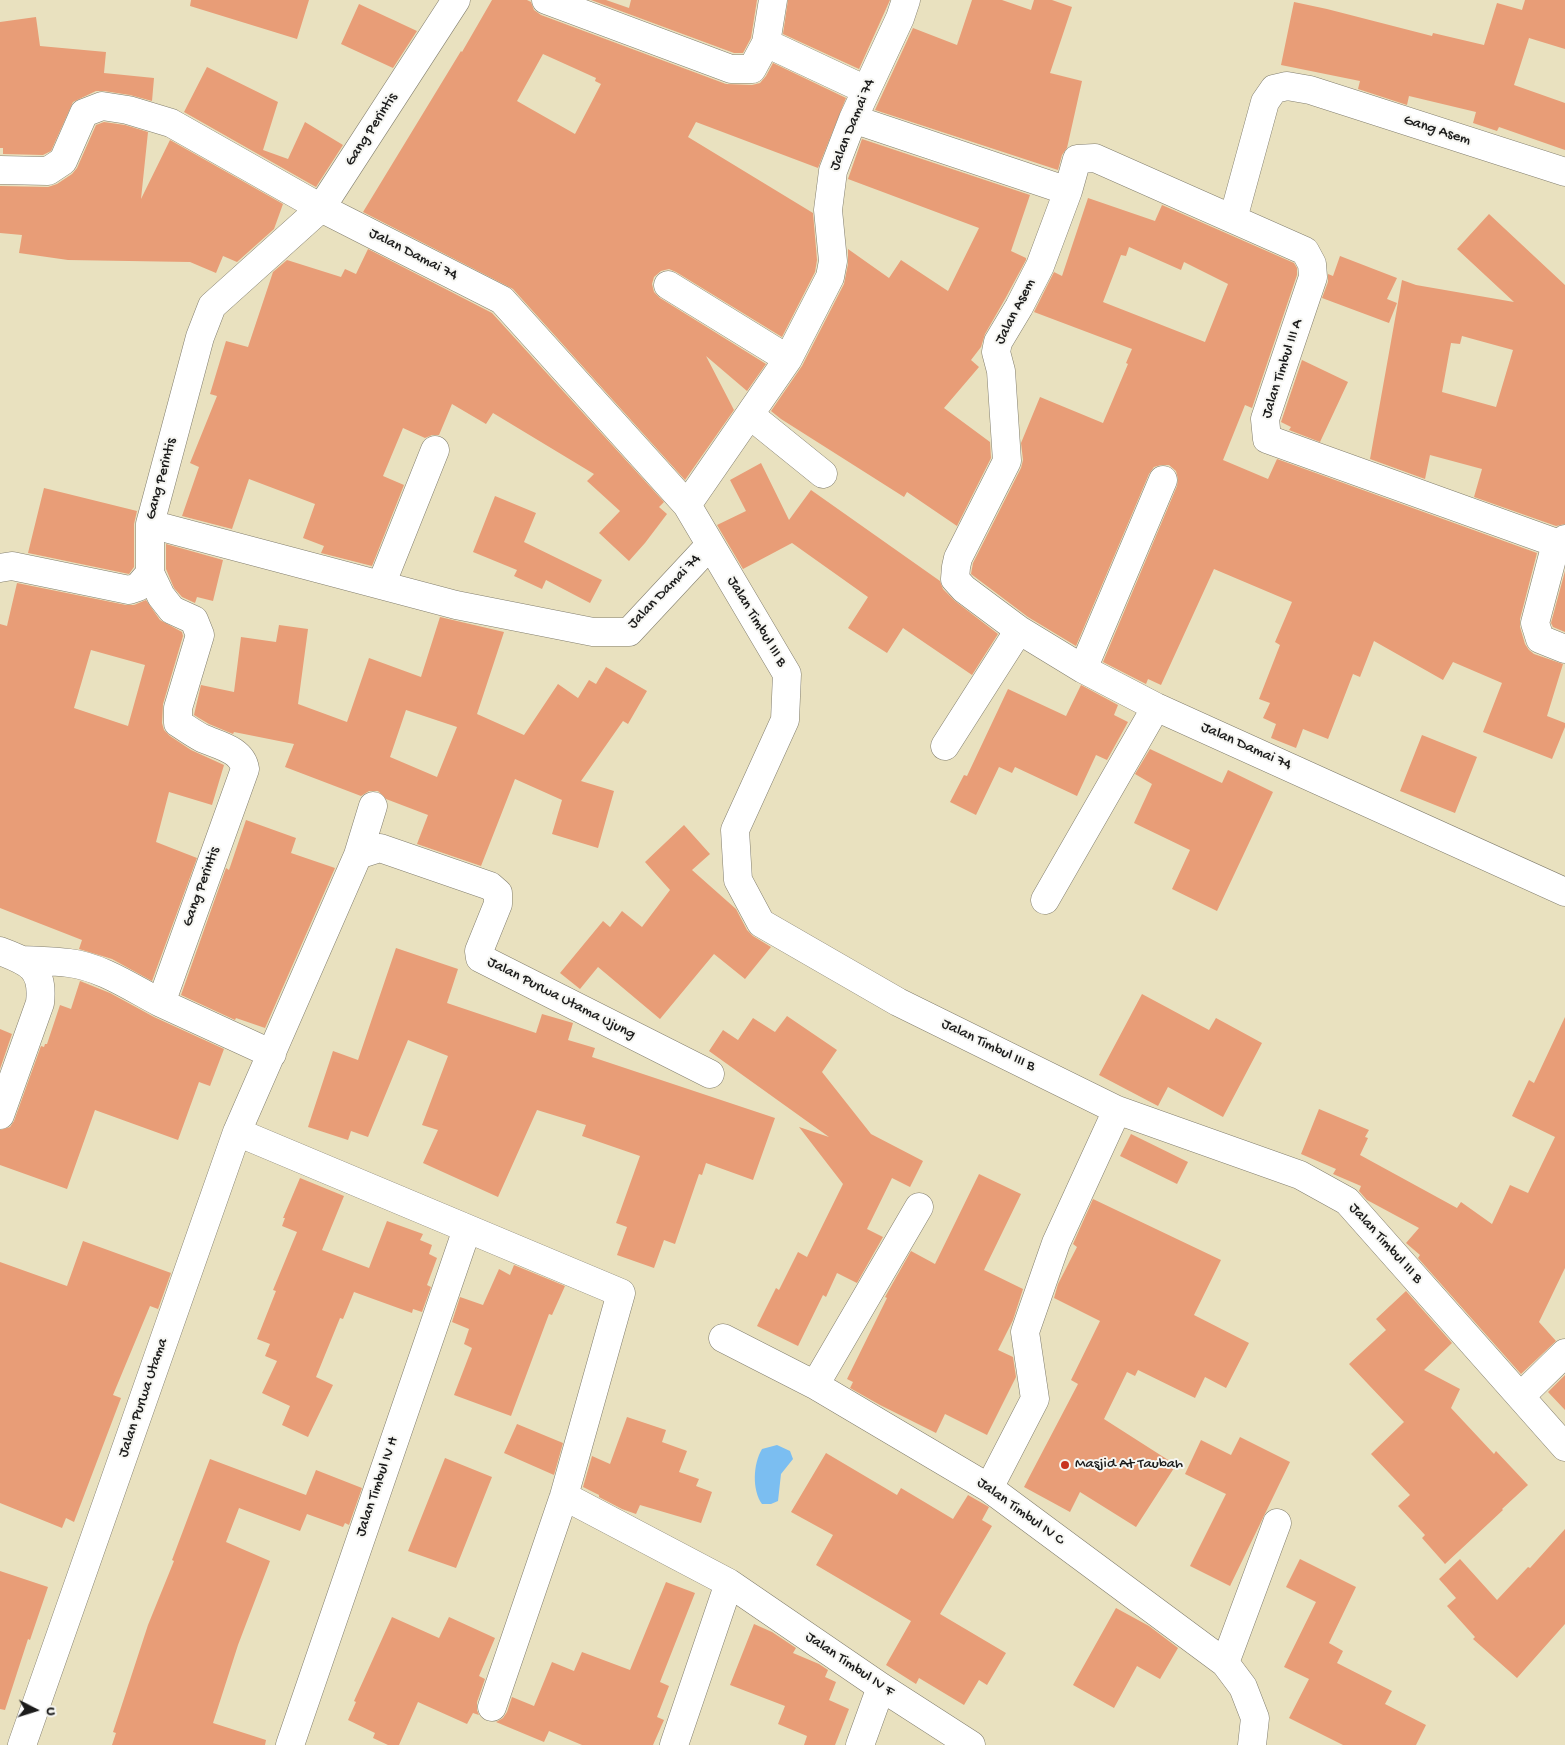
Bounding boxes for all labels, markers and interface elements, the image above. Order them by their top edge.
street label: Jalan Damai 74 [826,76,880,174]
street label: Gang Perintis [342,90,402,170]
street label: Gang Asem [1401,112,1473,150]
street label: Jalan Damai 74 [366,225,460,285]
street label: Jalan Asem [992,276,1040,348]
street label: Jalan Timbul III A [1258,317,1308,421]
street label: Gang Perintis [142,436,182,522]
street label: Jalan Damai 74 [625,551,705,633]
street label: Jalan Timbul III B [722,574,790,670]
street label: Jalan Damai 74 [1198,719,1294,775]
street label: Gang Perintis [179,845,225,929]
street label: Jalan Purwa Utama Ujung [484,954,638,1044]
street label: Jalan Timbul III B [938,1016,1038,1076]
street label: Jalan Timbul III B [1344,1200,1426,1288]
street label: Jalan Purwa Utama [115,1336,173,1460]
street label: Jalan Timbul IV H [353,1435,403,1539]
place label: Masjid At Taubah [1075,1456,1183,1474]
marker: Masjid At Taubah [1059,1459,1071,1471]
street label: Jalan Timbul IV C [973,1474,1067,1550]
street label: Jalan Timbul IV F [801,1629,897,1701]
north arrow [10,1685,60,1735]
text: U [42,1707,59,1716]

